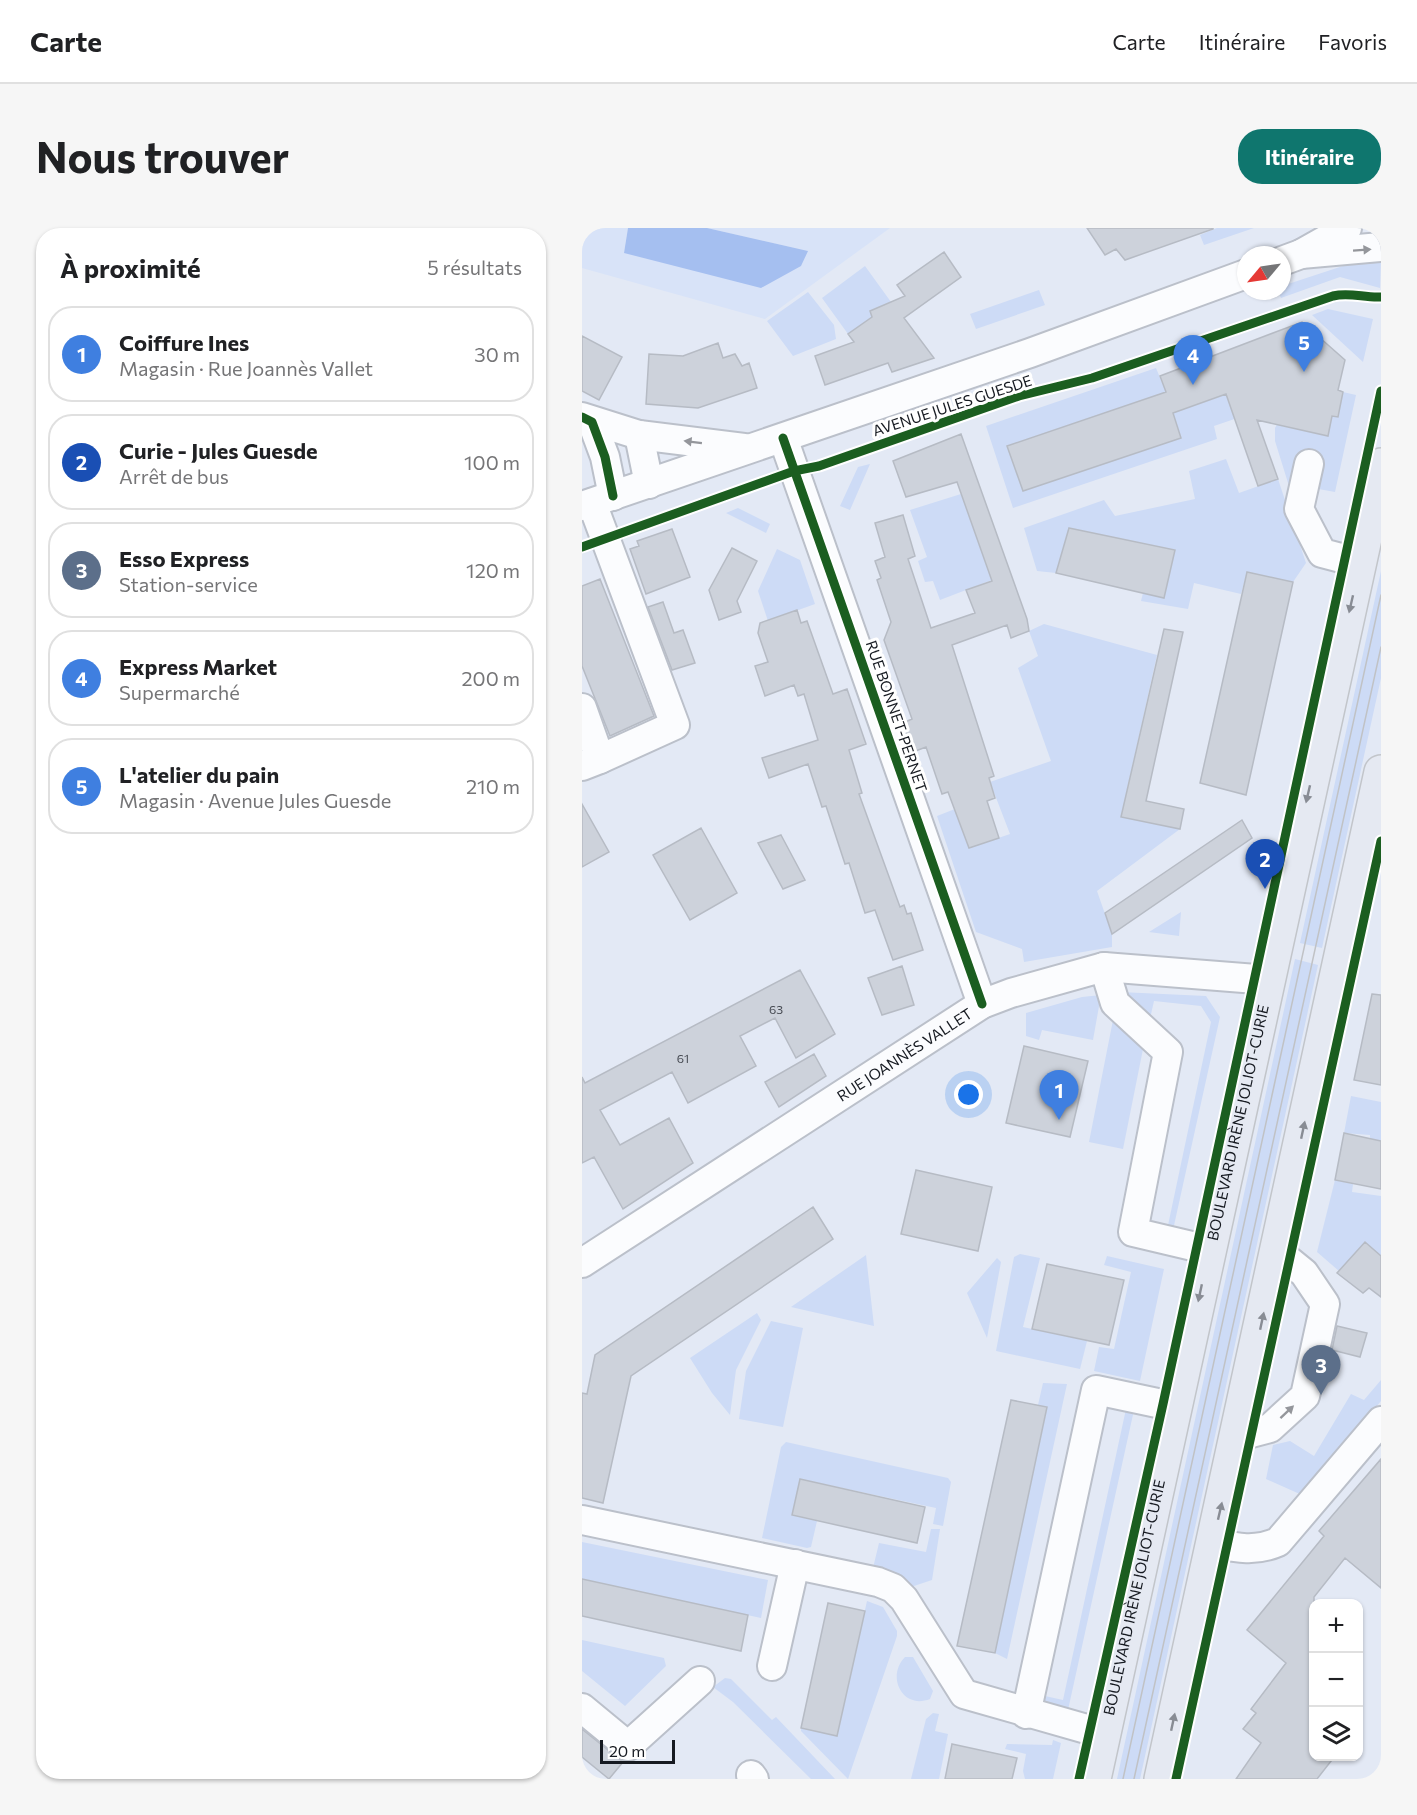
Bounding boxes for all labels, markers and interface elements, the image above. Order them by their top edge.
text: Carte [30,24,102,58]
text: Carte [1112,29,1166,54]
text: Itinéraire [1199,29,1285,54]
text: Favoris [1318,29,1387,54]
button: Itinéraire [1238,129,1381,184]
text: Nous trouver [36,130,289,182]
one-way arrow [1353,245,1372,255]
north arrow [1237,246,1291,300]
text: À proximité [60,252,201,283]
text: 5 résultats [427,255,522,279]
pin: 5 [1284,322,1324,372]
text: Coiffure Ines [119,329,249,356]
pin: 4 [1174,336,1212,385]
text: 1 [77,342,86,366]
text: 30 m [474,342,520,366]
text: Magasin · Rue Joannès Vallet [119,356,373,380]
street label: AVENUE JULES GUESDE [870,371,1034,439]
text: Curie - Jules Guesde [119,437,318,464]
one-way arrow [683,437,702,446]
text: 2 [76,450,87,474]
text: 100 m [464,450,520,474]
text: Arrêt de bus [119,464,229,488]
text: Esso Express [119,545,249,572]
text: 3 [76,558,87,582]
text: 120 m [466,558,520,582]
text: Station-service [119,572,258,596]
one-way arrow [1346,595,1355,614]
street label: RUE BONNET-PERNET [863,638,932,795]
text: Express Market [119,653,277,680]
text: 4 [75,666,88,690]
text: 200 m [462,666,520,690]
text: Supermarché [119,680,240,704]
text: L'atelier du pain [119,761,279,788]
text: 5 [76,774,87,798]
text: 210 m [466,774,520,798]
one-way arrow [1303,785,1313,804]
text: Magasin · Avenue Jules Guesde [119,788,391,812]
pin: 2 [1246,840,1284,889]
house number: 63 [769,1002,783,1016]
street label: BOULEVARD IRÈNE JOLIOT-CURIE [1203,1003,1272,1242]
street label: RUE JOANNÈS VALLET [833,1004,976,1105]
house number: 61 [677,1051,689,1065]
pin: 1 [1040,1070,1078,1120]
your location [954,1080,983,1109]
one-way arrow [1299,1121,1309,1139]
one-way arrow [1195,1283,1204,1302]
one-way arrow [1258,1311,1267,1330]
pin: 3 [1302,1346,1340,1395]
one-way arrow [1280,1405,1295,1419]
street label: BOULEVARD IRÈNE JOLIOT-CURIE [1099,1478,1168,1717]
one-way arrow [1216,1501,1225,1520]
map controls [1309,1599,1363,1761]
button: + [1309,1599,1363,1653]
button: − [1309,1653,1363,1707]
button: layers [1309,1707,1363,1761]
one-way arrow [1169,1713,1179,1731]
scale bar [600,1737,675,1764]
text: 20 m [609,1741,645,1760]

